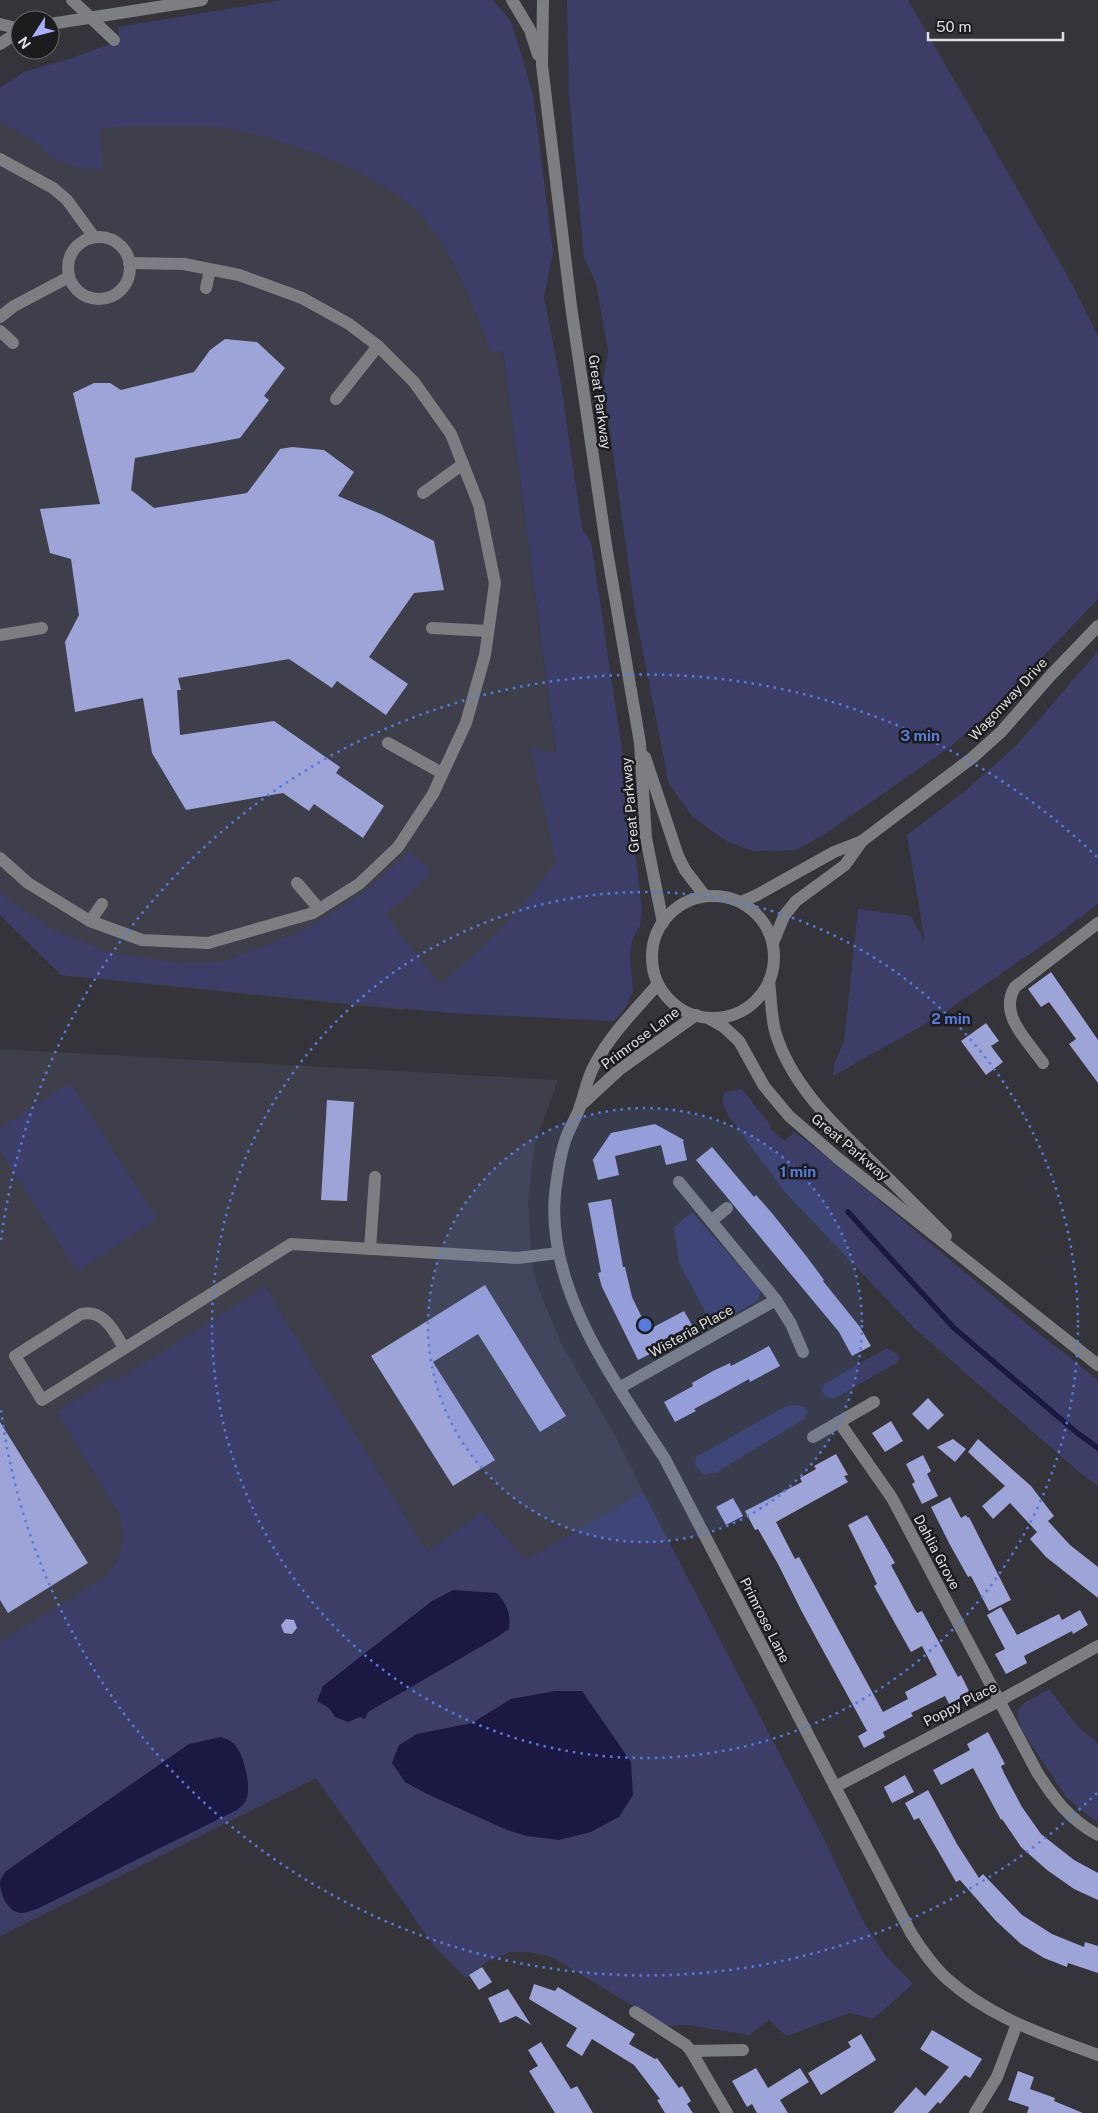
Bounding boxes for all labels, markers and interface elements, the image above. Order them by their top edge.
north arrow [10,10,60,60]
scale bar [928,10,1063,42]
text: 50 m [936,18,971,35]
text: N [15,34,34,52]
street label: Great Parkway [585,354,615,451]
street label: Wagonway Drive [966,654,1050,744]
text: 3 min [900,727,940,744]
street label: Great Parkway [618,756,642,853]
street label: Primrose Lane [598,1004,682,1072]
text: 2 min [931,1010,971,1027]
street label: Great Parkway [808,1110,892,1184]
text: 1 min [780,1163,816,1180]
street label: Wisteria Place [646,1301,736,1361]
centre of rings [636,1316,654,1334]
street label: Dahlia Grove [911,1512,963,1592]
street label: Primrose Lane [737,1575,793,1665]
street label: Poppy Place [921,1679,1000,1729]

